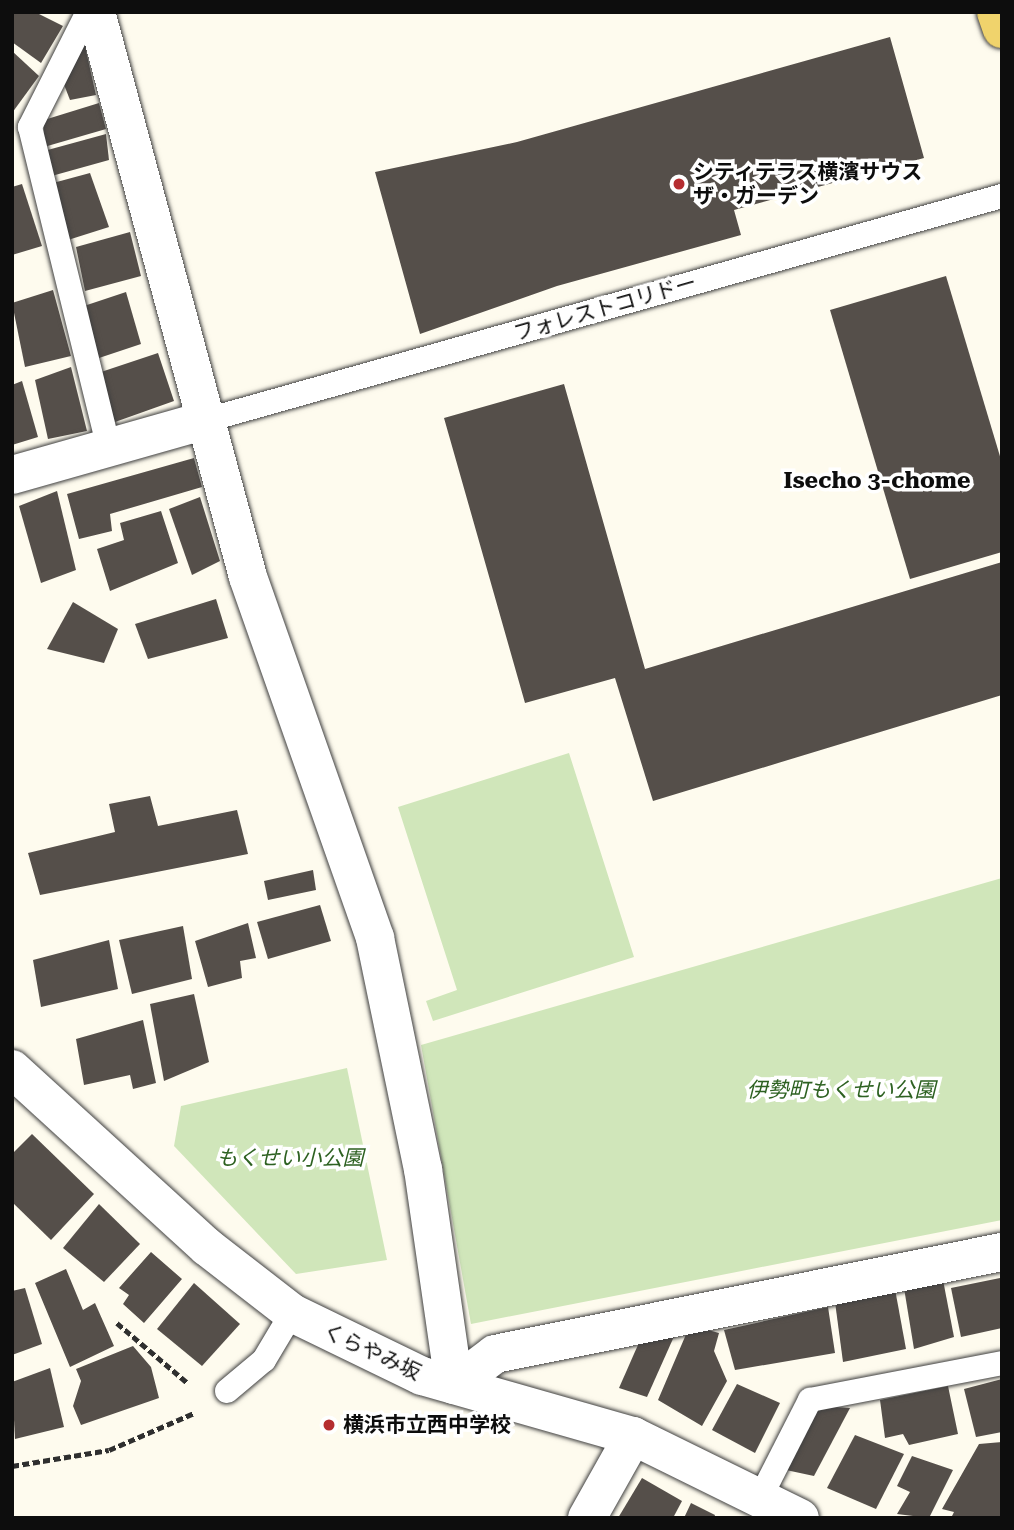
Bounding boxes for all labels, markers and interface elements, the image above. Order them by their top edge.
place label: シティテラス横濱サウス ザ・ガーデン [693,159,924,209]
marker: シティテラス横濱サウス ザ・ガーデン [671,176,687,192]
street label: フォレストコリドー [511,270,699,346]
district label: Isecho 3-chome [784,467,970,495]
park label: 伊勢町もくせい公園 [747,1077,935,1103]
park label: もくせい小公園 [217,1145,363,1171]
street label: くらやみ坂 [319,1318,425,1386]
place label: 横浜市立西中学校 [343,1412,511,1438]
marker: 横浜市立西中学校 [321,1417,337,1433]

